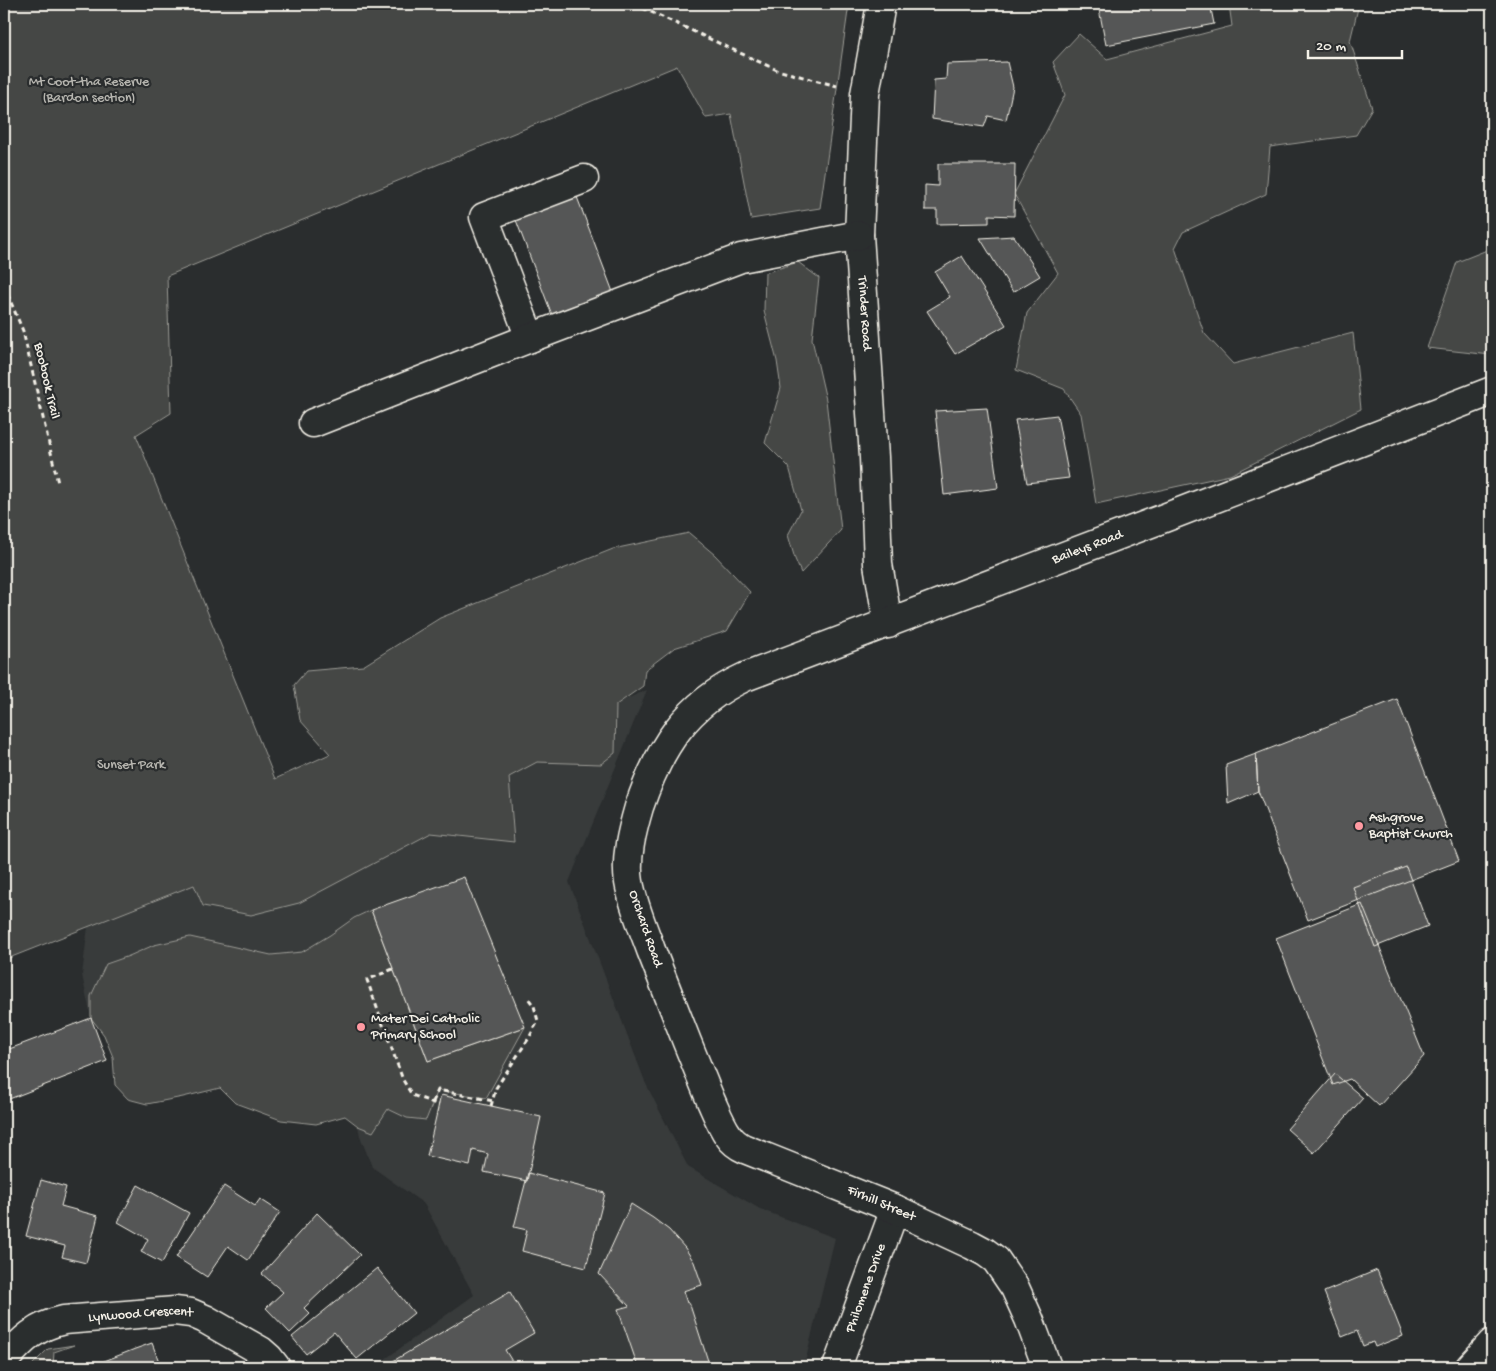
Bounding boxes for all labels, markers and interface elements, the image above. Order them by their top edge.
scale bar [1308,28,1402,60]
text: 20 m [1316,38,1346,56]
park label: Mt Coot-tha Reserve (Bardon section) [29,74,150,107]
street label: Trinder Road [853,275,875,353]
street label: Boobook Trail [29,340,63,421]
street label: Baileys Road [1049,525,1127,569]
park label: Sunset Park [97,757,167,774]
place label: Ashgrove Baptist Church [1368,810,1453,843]
marker: Ashgrove Baptist Church [1353,820,1365,832]
street label: Orchard Road [624,888,667,972]
place label: Mater Dei Catholic Primary School [370,1011,480,1044]
marker: Mater Dei Catholic Primary School [355,1021,367,1033]
street label: Firhill Street [843,1182,919,1226]
street label: Philomene Drive [841,1241,890,1336]
street label: Lynwood Crescent [88,1302,195,1327]

